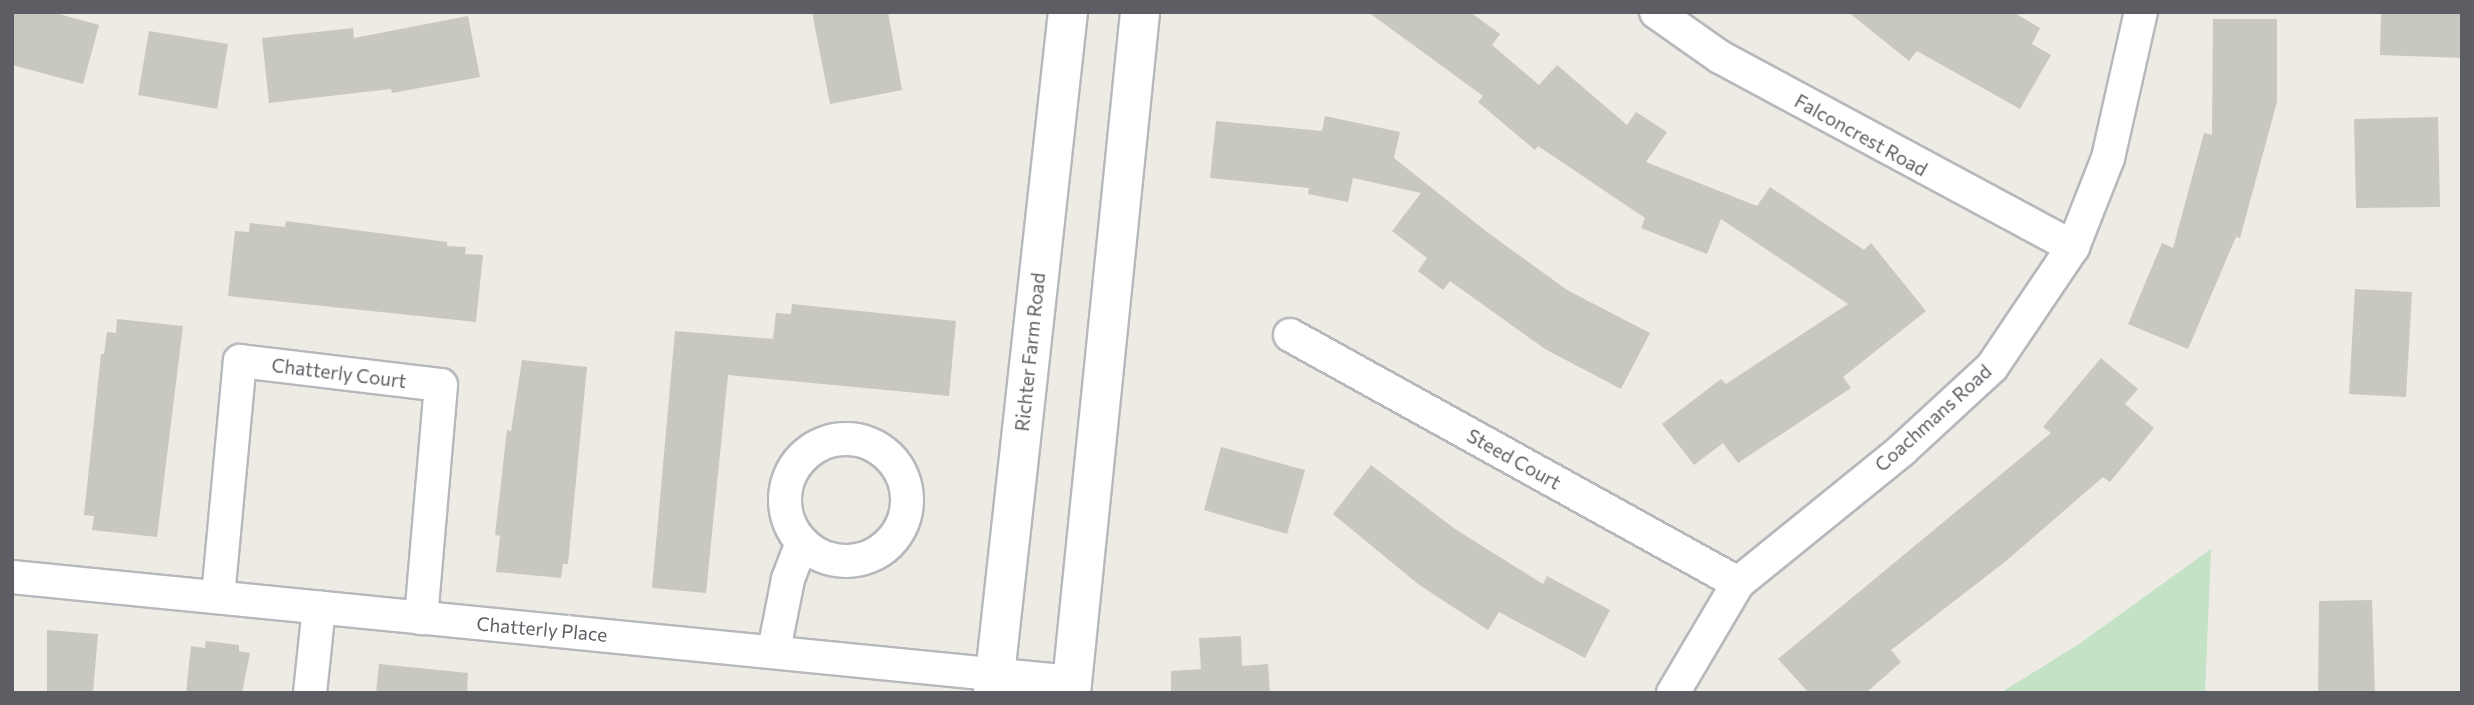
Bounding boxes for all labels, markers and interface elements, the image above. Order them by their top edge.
street label: Falconcrest Road [1791,89,1931,181]
street label: Richter Farm Road [1010,272,1050,432]
street label: Chatterly Court [270,353,408,393]
street label: Coachmans Road [1870,360,1996,476]
street label: Steed Court [1463,424,1565,494]
street label: Chatterly Place [476,612,608,646]

